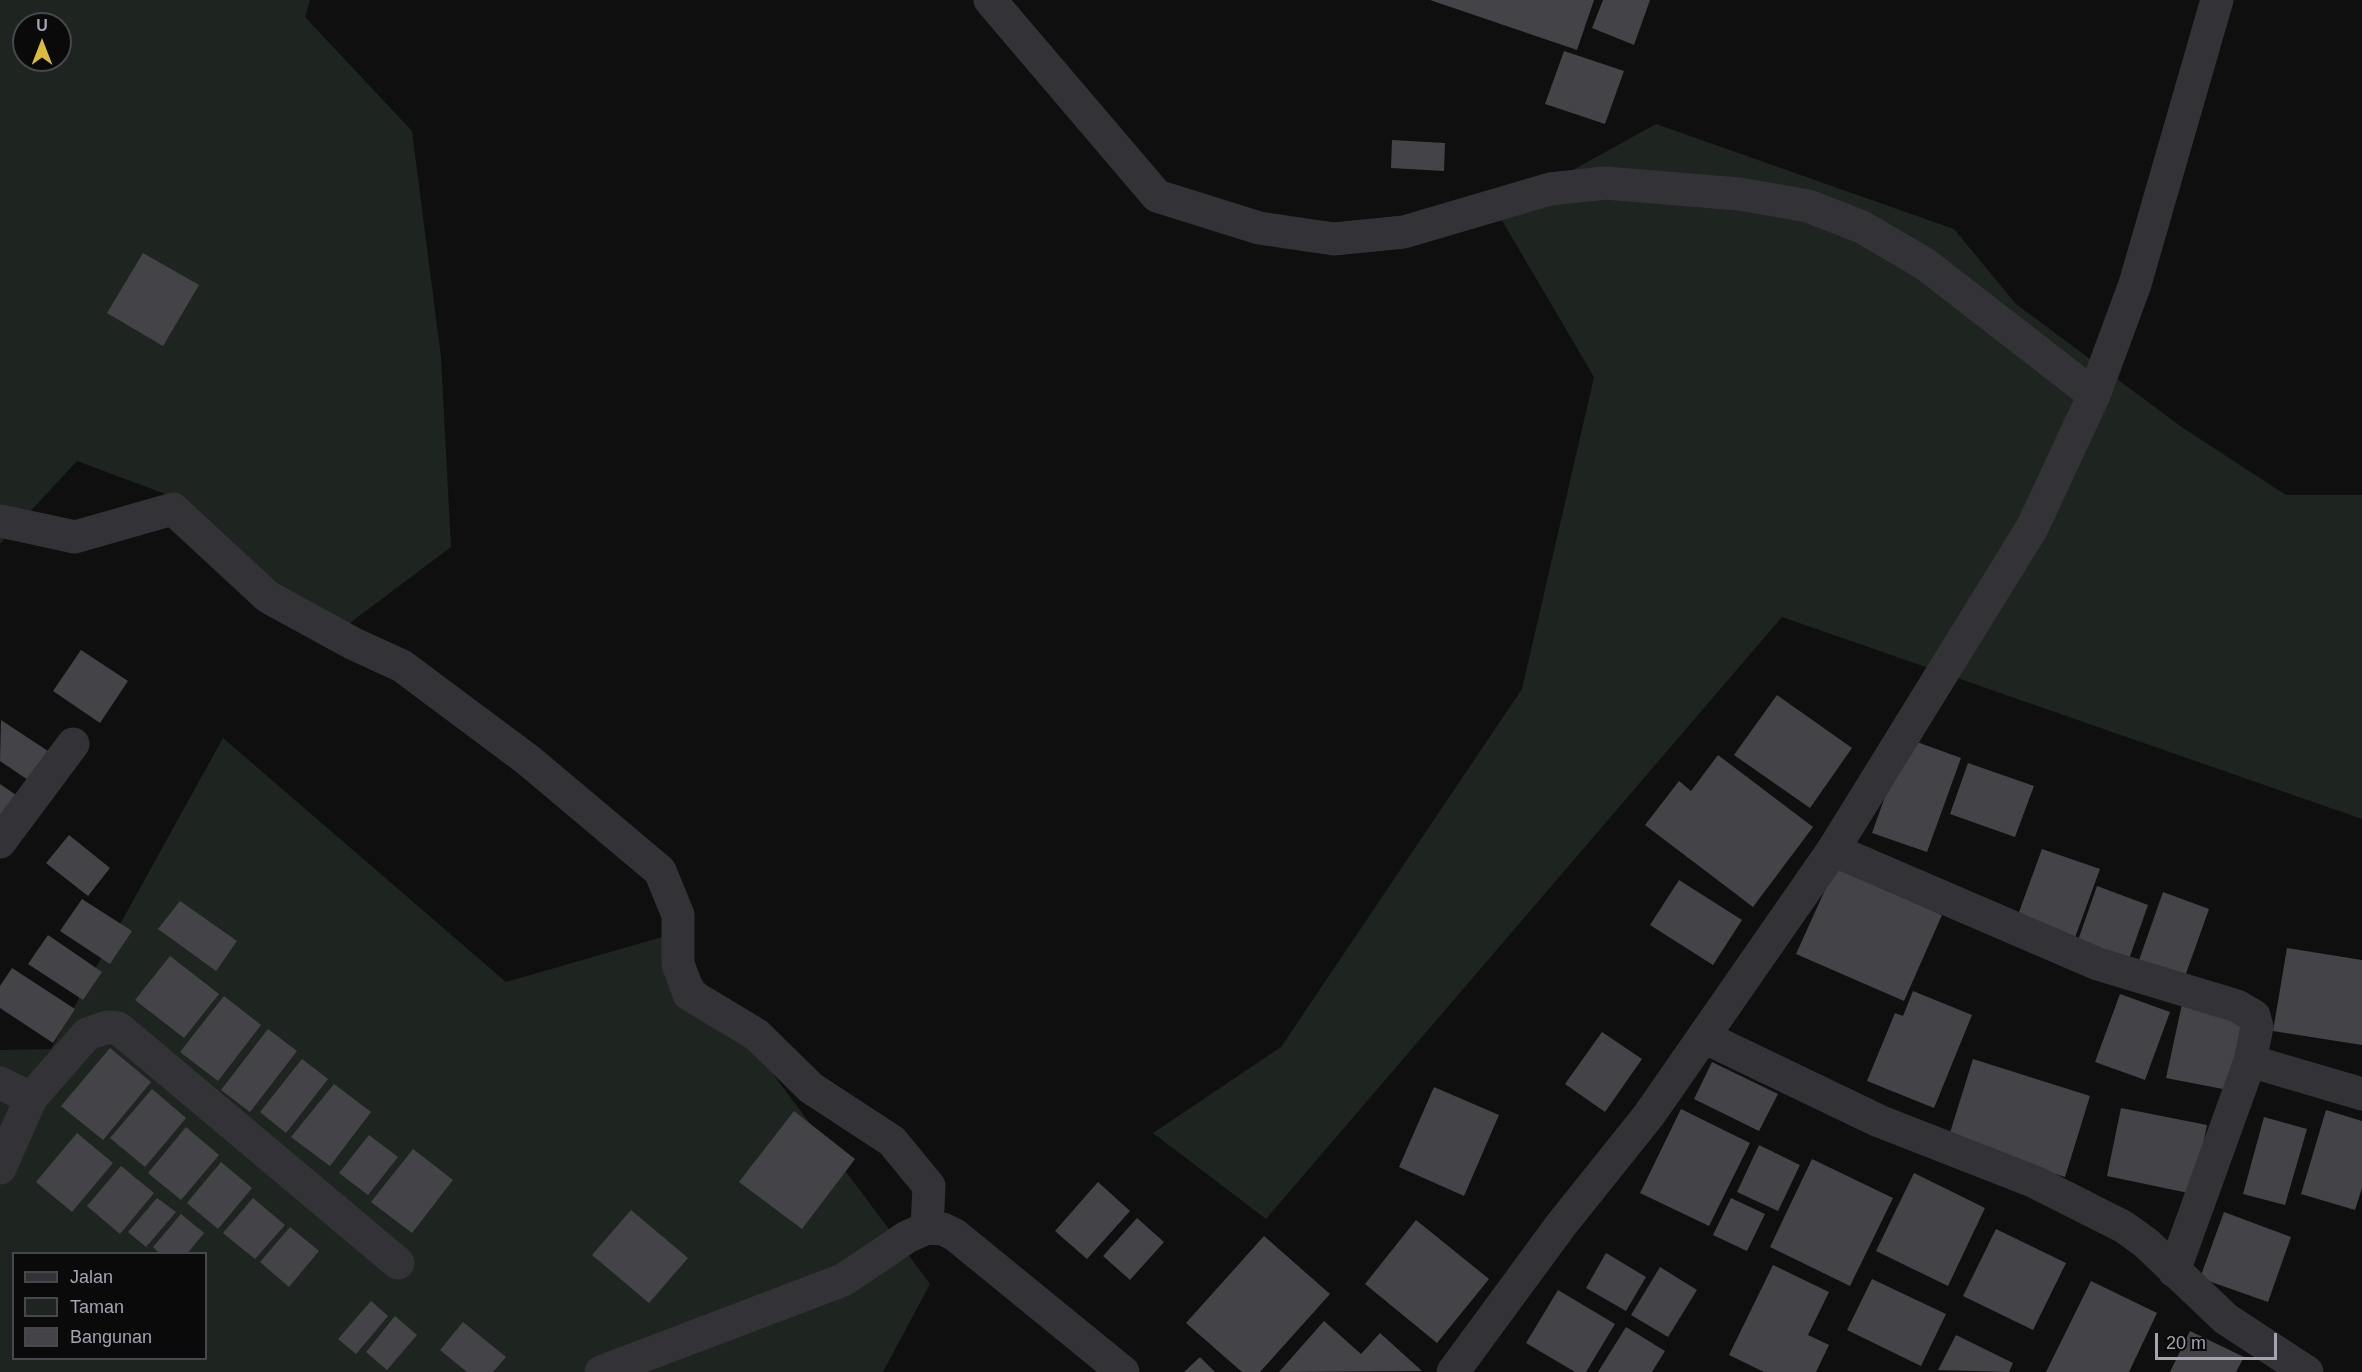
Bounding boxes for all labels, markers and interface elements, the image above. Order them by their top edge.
north arrow [12,12,72,72]
text: U [36,17,48,34]
legend [12,1252,207,1360]
text: Jalan [70,1267,113,1287]
text: Taman [70,1297,124,1317]
scale bar [2158,1321,2280,1359]
text: Bangunan [70,1327,152,1347]
text: 20 m [2166,1333,2206,1353]

